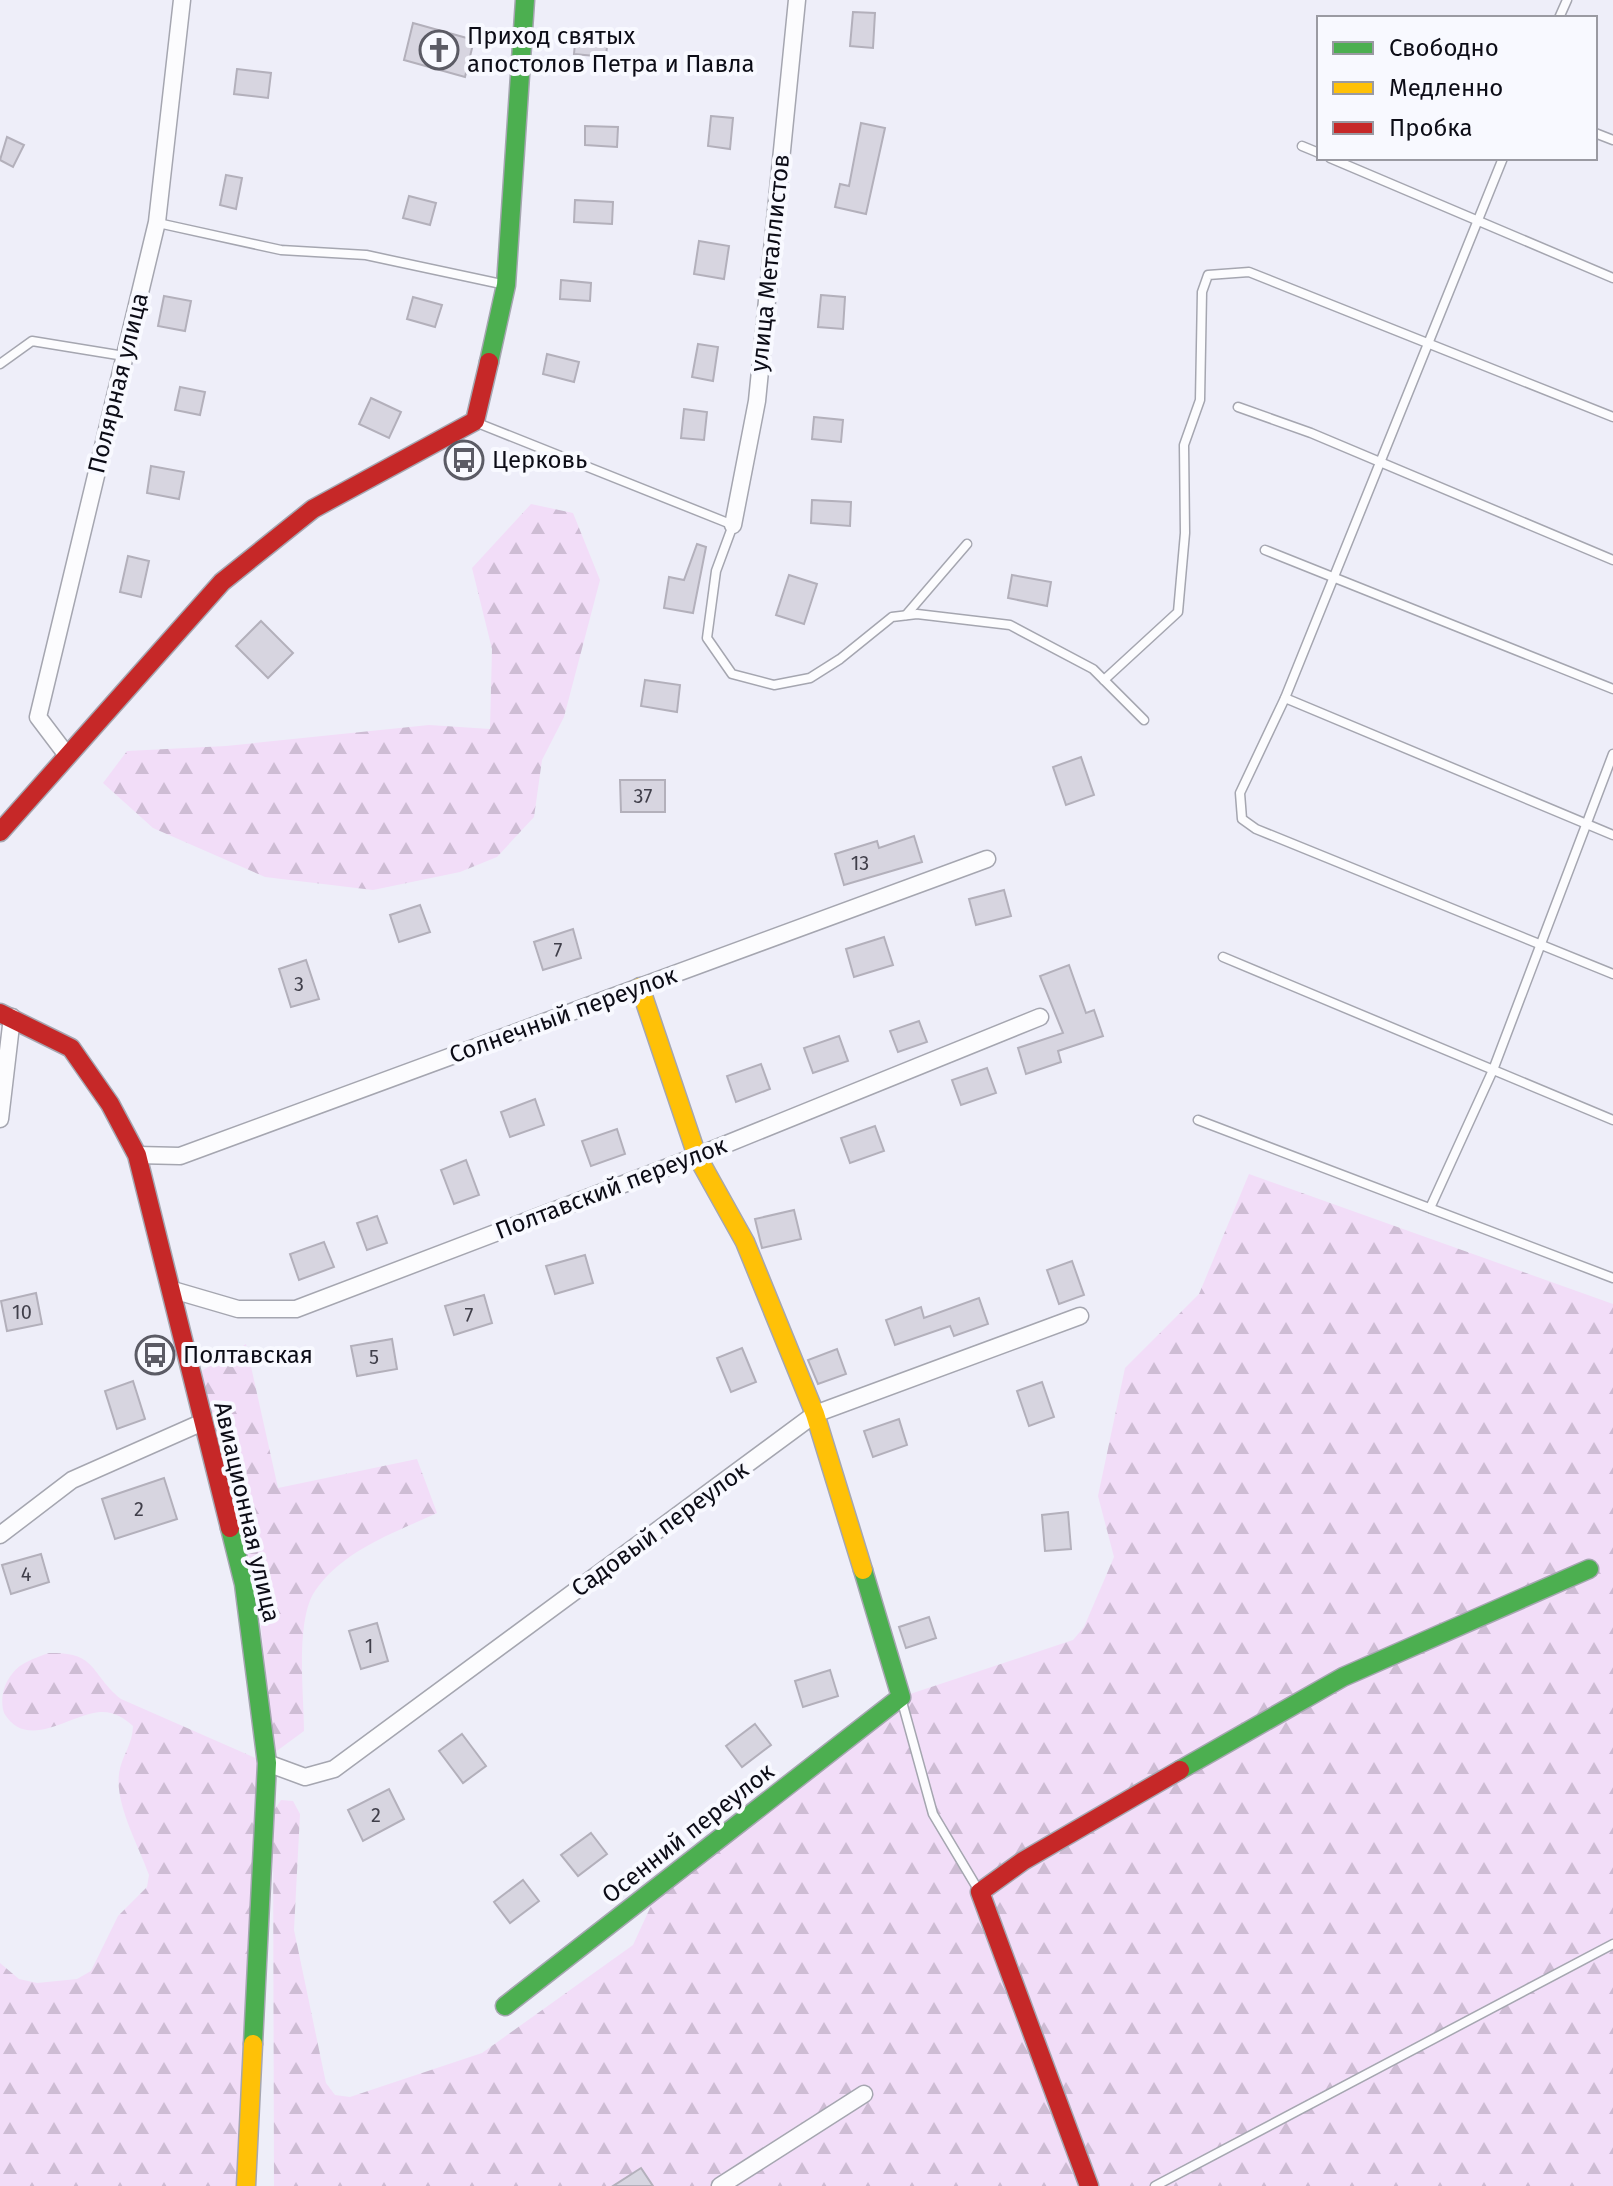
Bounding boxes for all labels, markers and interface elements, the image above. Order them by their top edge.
legend [1317,16,1597,160]
place label: Приход святых апостолов Петра и Павла [467,22,755,78]
church icon: Приход святых апостолов Петра и Павла [418,29,460,71]
text: Свободно [1389,34,1499,62]
text: Медленно [1389,74,1503,102]
text: Пробка [1389,114,1473,142]
street label: улица Металлистов [745,153,795,373]
street label: Полярная улица [82,290,154,476]
bus stop icon: Церковь [443,439,485,481]
place label: Церковь [492,446,587,474]
house number: 37 [634,784,652,808]
house number: 13 [851,851,869,875]
house number: 7 [554,938,563,962]
street label: Солнечный переулок [445,961,681,1069]
house number: 3 [294,972,304,996]
street label: Полтавский переулок [491,1131,731,1245]
house number: 10 [12,1300,32,1324]
house number: 7 [465,1303,474,1327]
bus stop icon: Полтавская [134,1334,176,1376]
place label: Полтавская [183,1341,313,1369]
house number: 5 [369,1345,379,1369]
street label: Авиационная улица [208,1399,286,1625]
street label: Садовый переулок [566,1455,754,1603]
house number: 2 [134,1497,144,1521]
house number: 4 [21,1562,32,1586]
house number: 1 [365,1634,373,1658]
street label: Осенний переулок [596,1757,780,1909]
house number: 2 [371,1803,381,1827]

